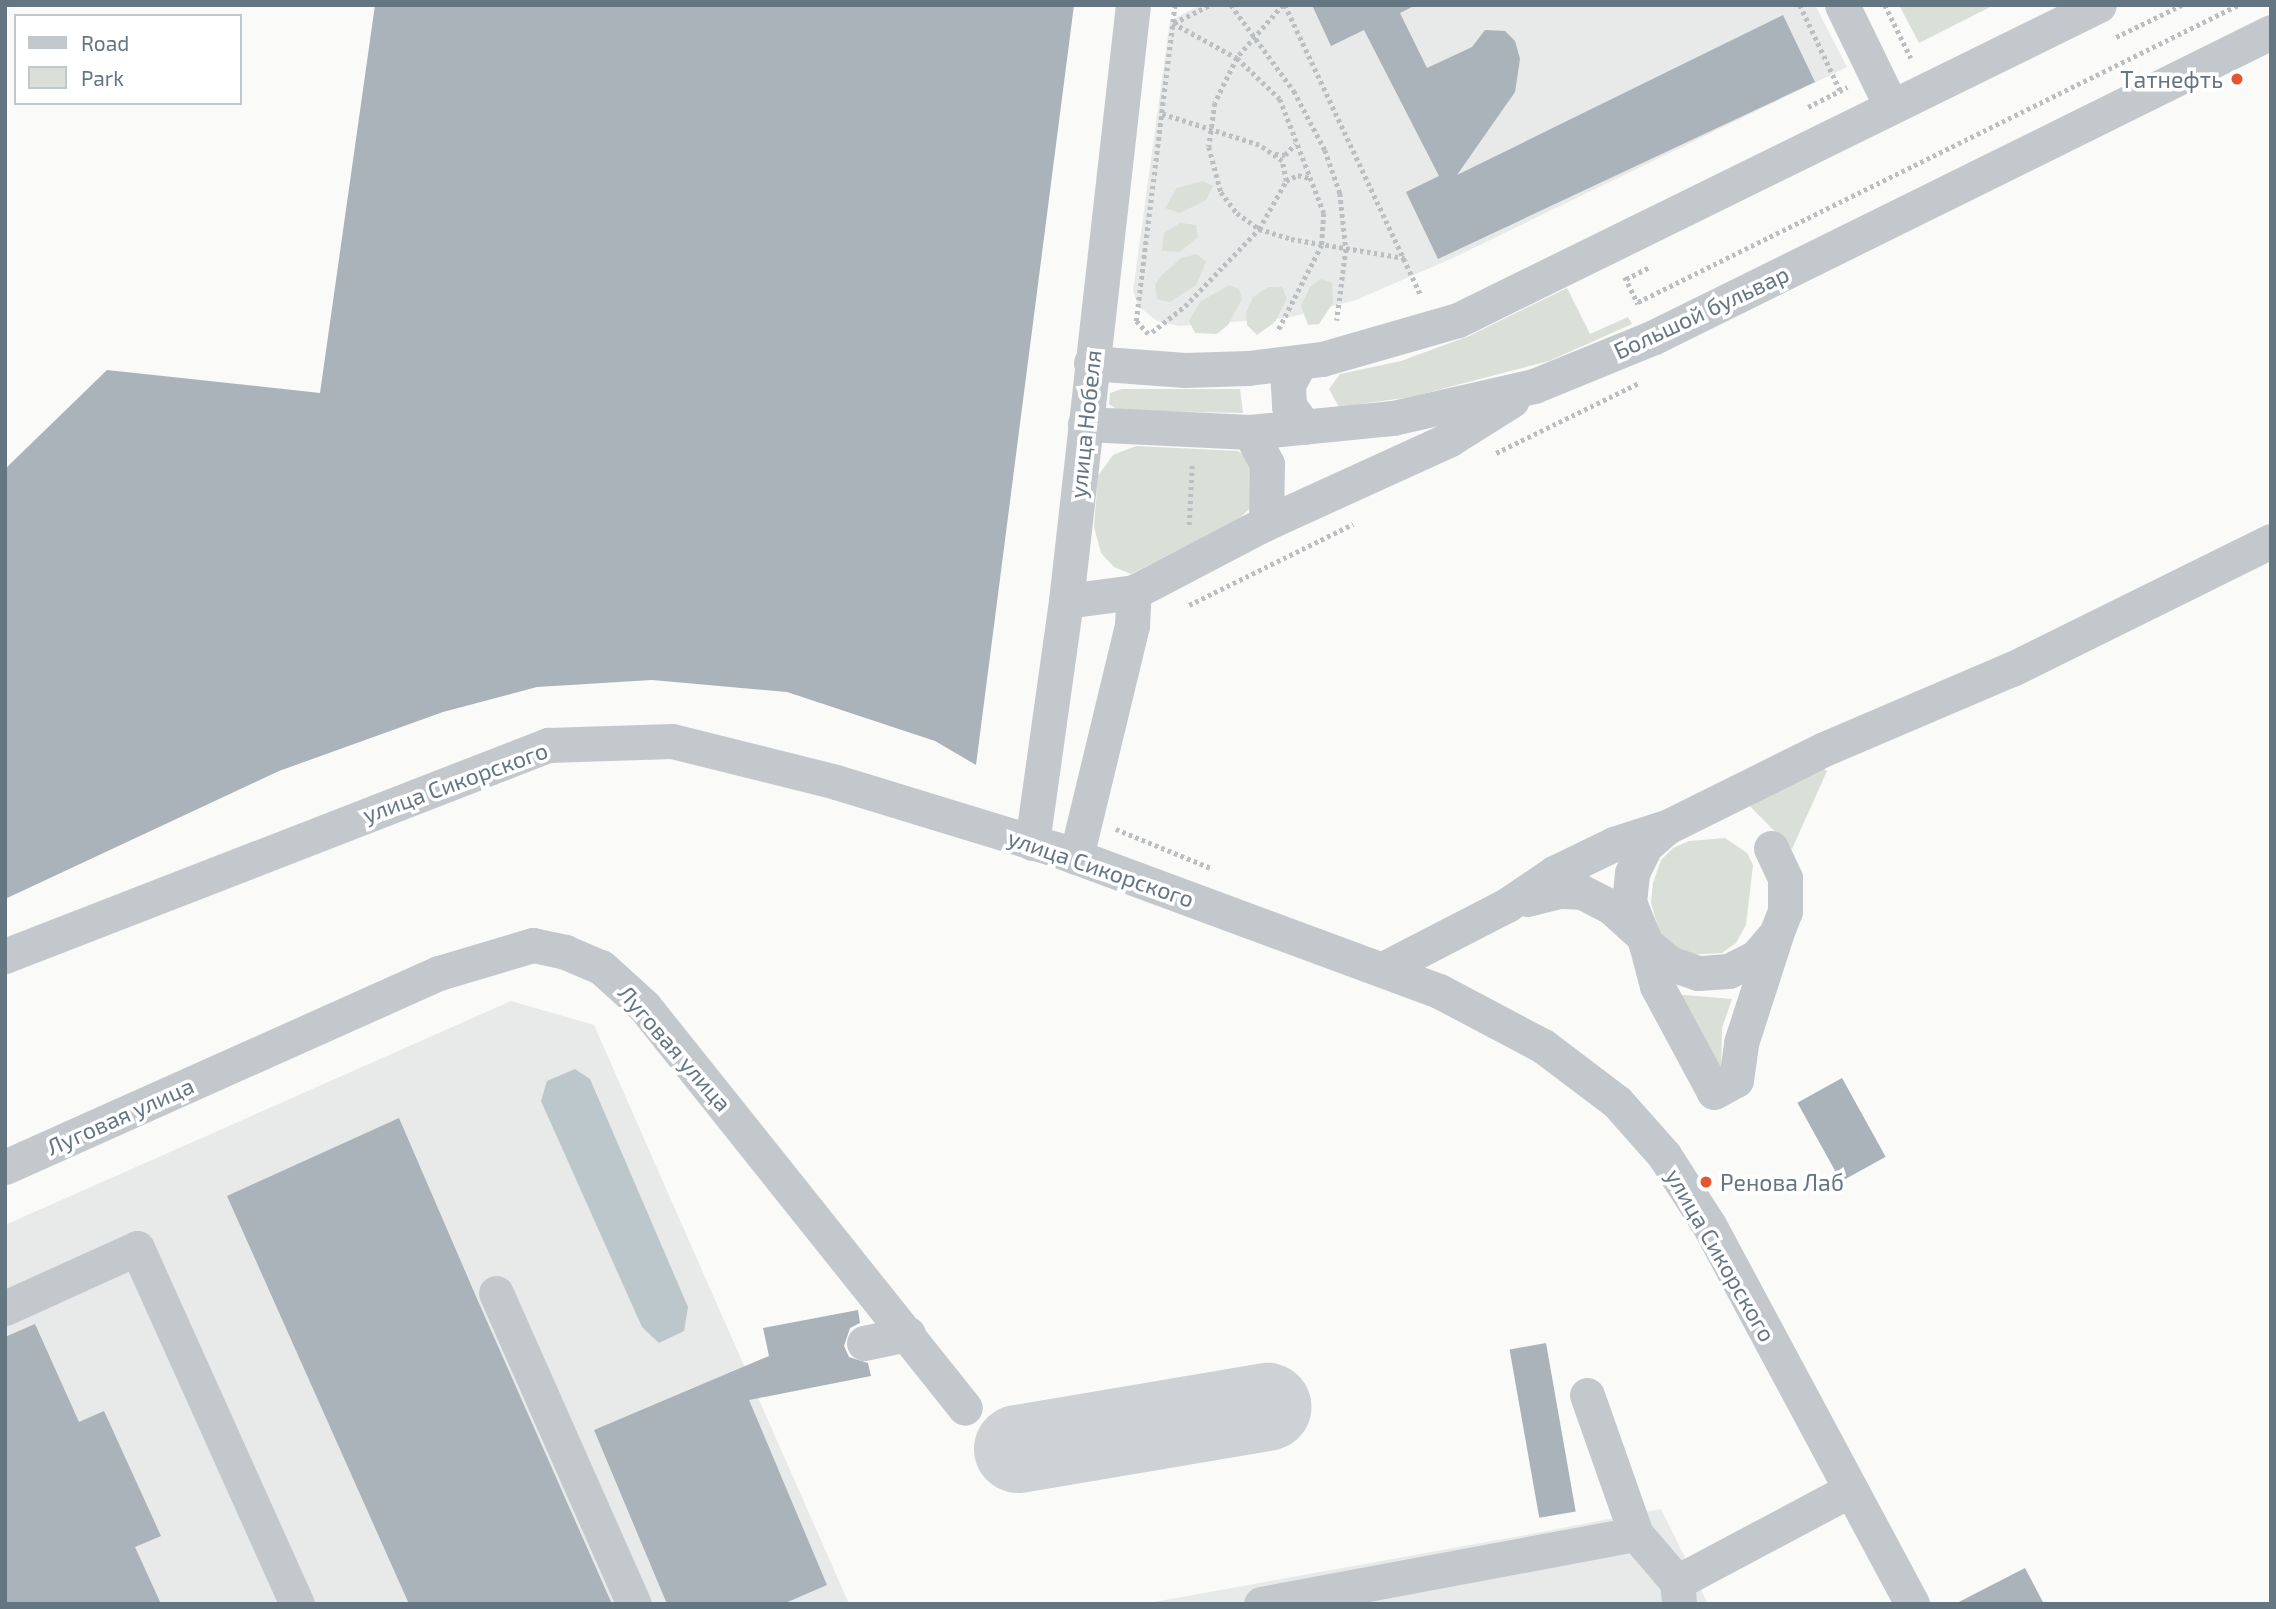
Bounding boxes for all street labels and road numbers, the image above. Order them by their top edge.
street label: Большой бульвар [1609,259,1793,365]
street label: улица Нобеля [1063,349,1107,499]
street label: улица Сикорского [359,736,551,828]
street label: улица Сикорского [1004,823,1198,913]
street label: Луговая улица [613,979,737,1117]
street label: Луговая улица [42,1071,198,1161]
street label: улица Сикорского [1660,1164,1782,1346]

